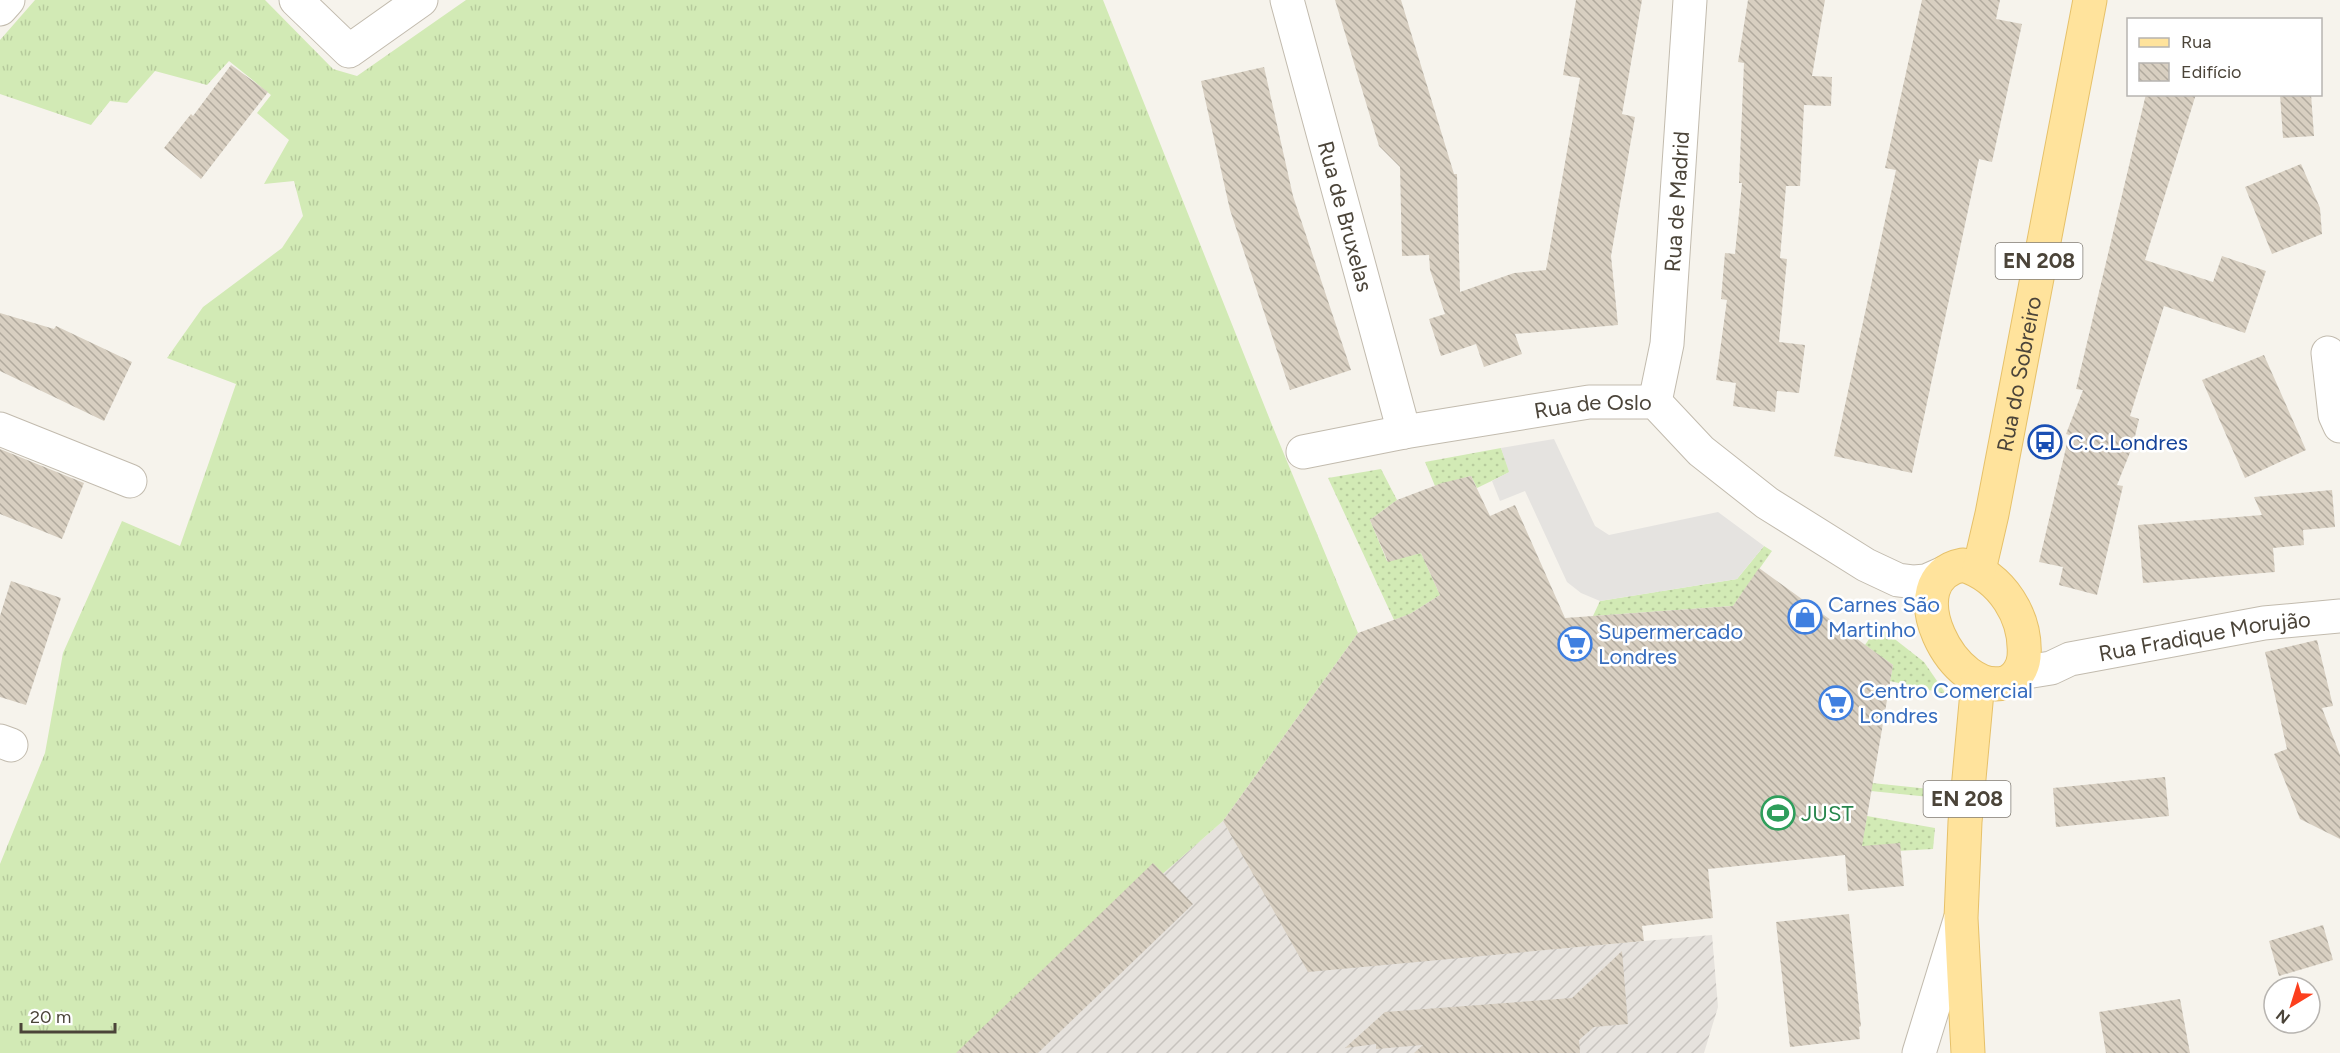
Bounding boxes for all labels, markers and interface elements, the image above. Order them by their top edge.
legend [2127,18,2322,96]
text: Rua [2181,31,2212,53]
text: Edifício [2181,61,2242,83]
street label: Rua de Madrid [1659,130,1695,273]
street label: Rua de Bruxelas [1312,138,1378,295]
road number: EN 208 [1996,243,2082,279]
street label: Rua do Sobreiro [1991,294,2047,454]
street label: Rua de Oslo [1532,389,1652,425]
bus stop icon: C.C.Londres [2027,424,2063,460]
place label: C.C.Londres [2068,429,2188,456]
place label: Carnes São Martinho [1828,591,1940,643]
shop icon: Carnes São Martinho [1787,599,1823,635]
street label: Rua Fradique Morujão [2096,606,2312,667]
place label: Supermercado Londres [1598,618,1743,670]
supermarket icon: Supermercado Londres [1557,626,1593,662]
place label: Centro Comercial Londres [1859,677,2033,729]
supermarket icon: Centro Comercial Londres [1818,685,1854,721]
road number: EN 208 [1924,781,2010,817]
sports icon: JUST [1760,795,1796,831]
place label: JUST [1801,800,1854,827]
north arrow [2262,975,2322,1035]
scale bar [21,996,116,1034]
text: N [2272,1005,2294,1028]
text: 20 m [30,1006,71,1028]

